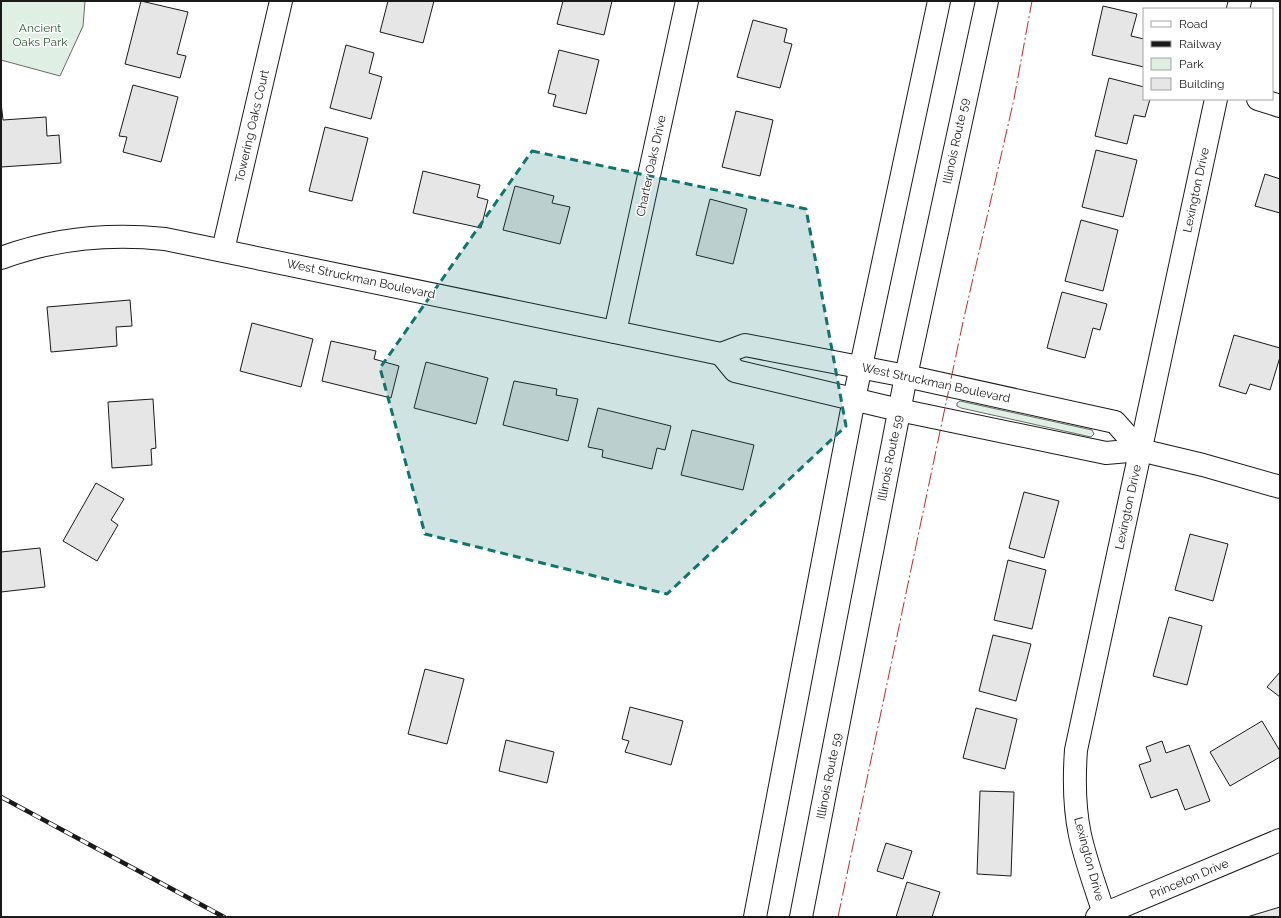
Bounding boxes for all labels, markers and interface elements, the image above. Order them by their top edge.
legend [1143,8,1273,100]
text: Road [1179,17,1208,31]
park label: Ancient Oaks Park [12,21,68,49]
text: Railway [1179,37,1222,51]
text: Park [1179,57,1204,71]
street label: Towering Oaks Court [232,68,272,184]
text: Building [1179,77,1225,91]
street label: Illinois Route 59 [940,97,972,185]
street label: Charter Oaks Drive [633,114,669,218]
street label: Lexington Drive [1180,146,1212,234]
street label: West Struckman Boulevard [285,256,437,302]
street label: West Struckman Boulevard [860,360,1012,406]
street label: Illinois Route 59 [875,414,905,502]
street label: Lexington Drive [1112,463,1144,551]
street label: Illinois Route 59 [814,732,844,820]
street label: Lexington Drive [1071,815,1107,903]
street label: Princeton Drive [1147,856,1231,902]

